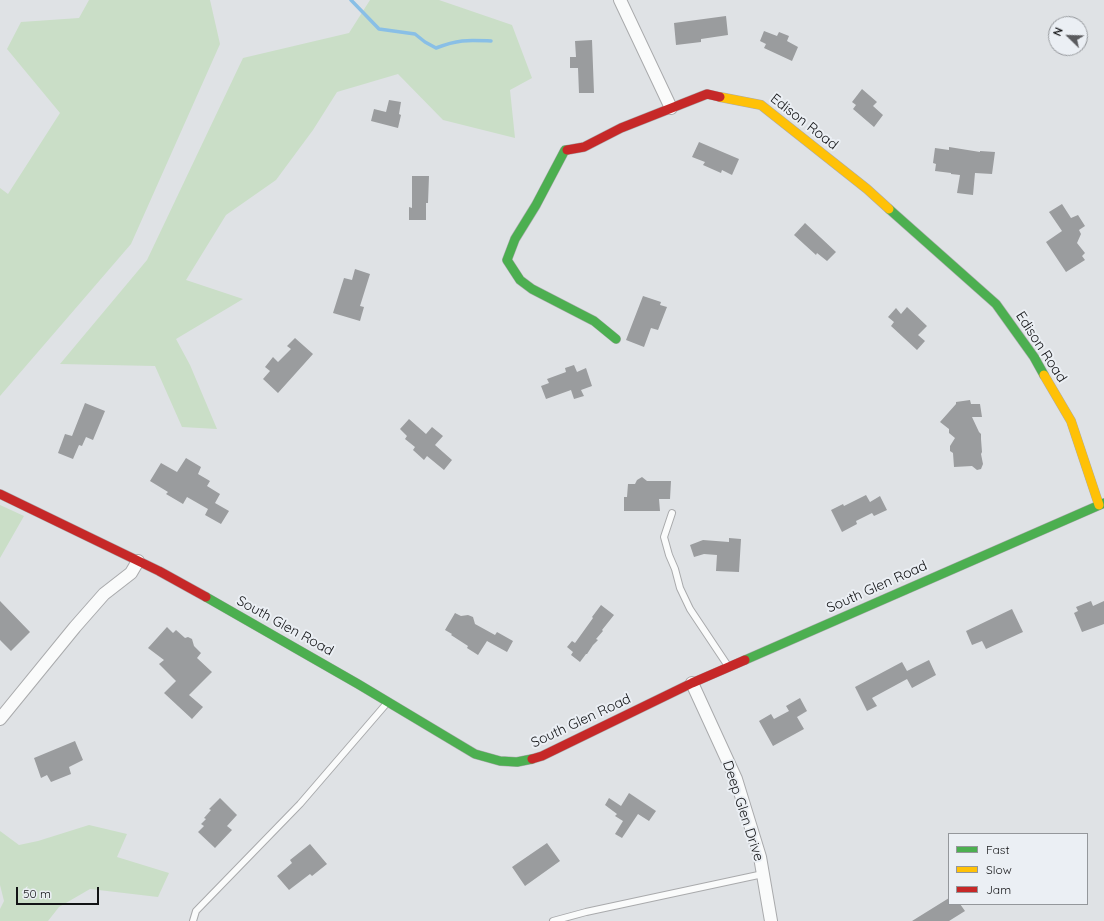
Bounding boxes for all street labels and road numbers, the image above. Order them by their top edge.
street label: Edison Road [767,90,841,154]
street label: Edison Road [1012,308,1070,386]
street label: South Glen Road [824,557,930,617]
street label: South Glen Road [234,592,336,660]
street label: South Glen Road [528,691,634,751]
street label: Deep Glen Drive [719,759,767,863]

